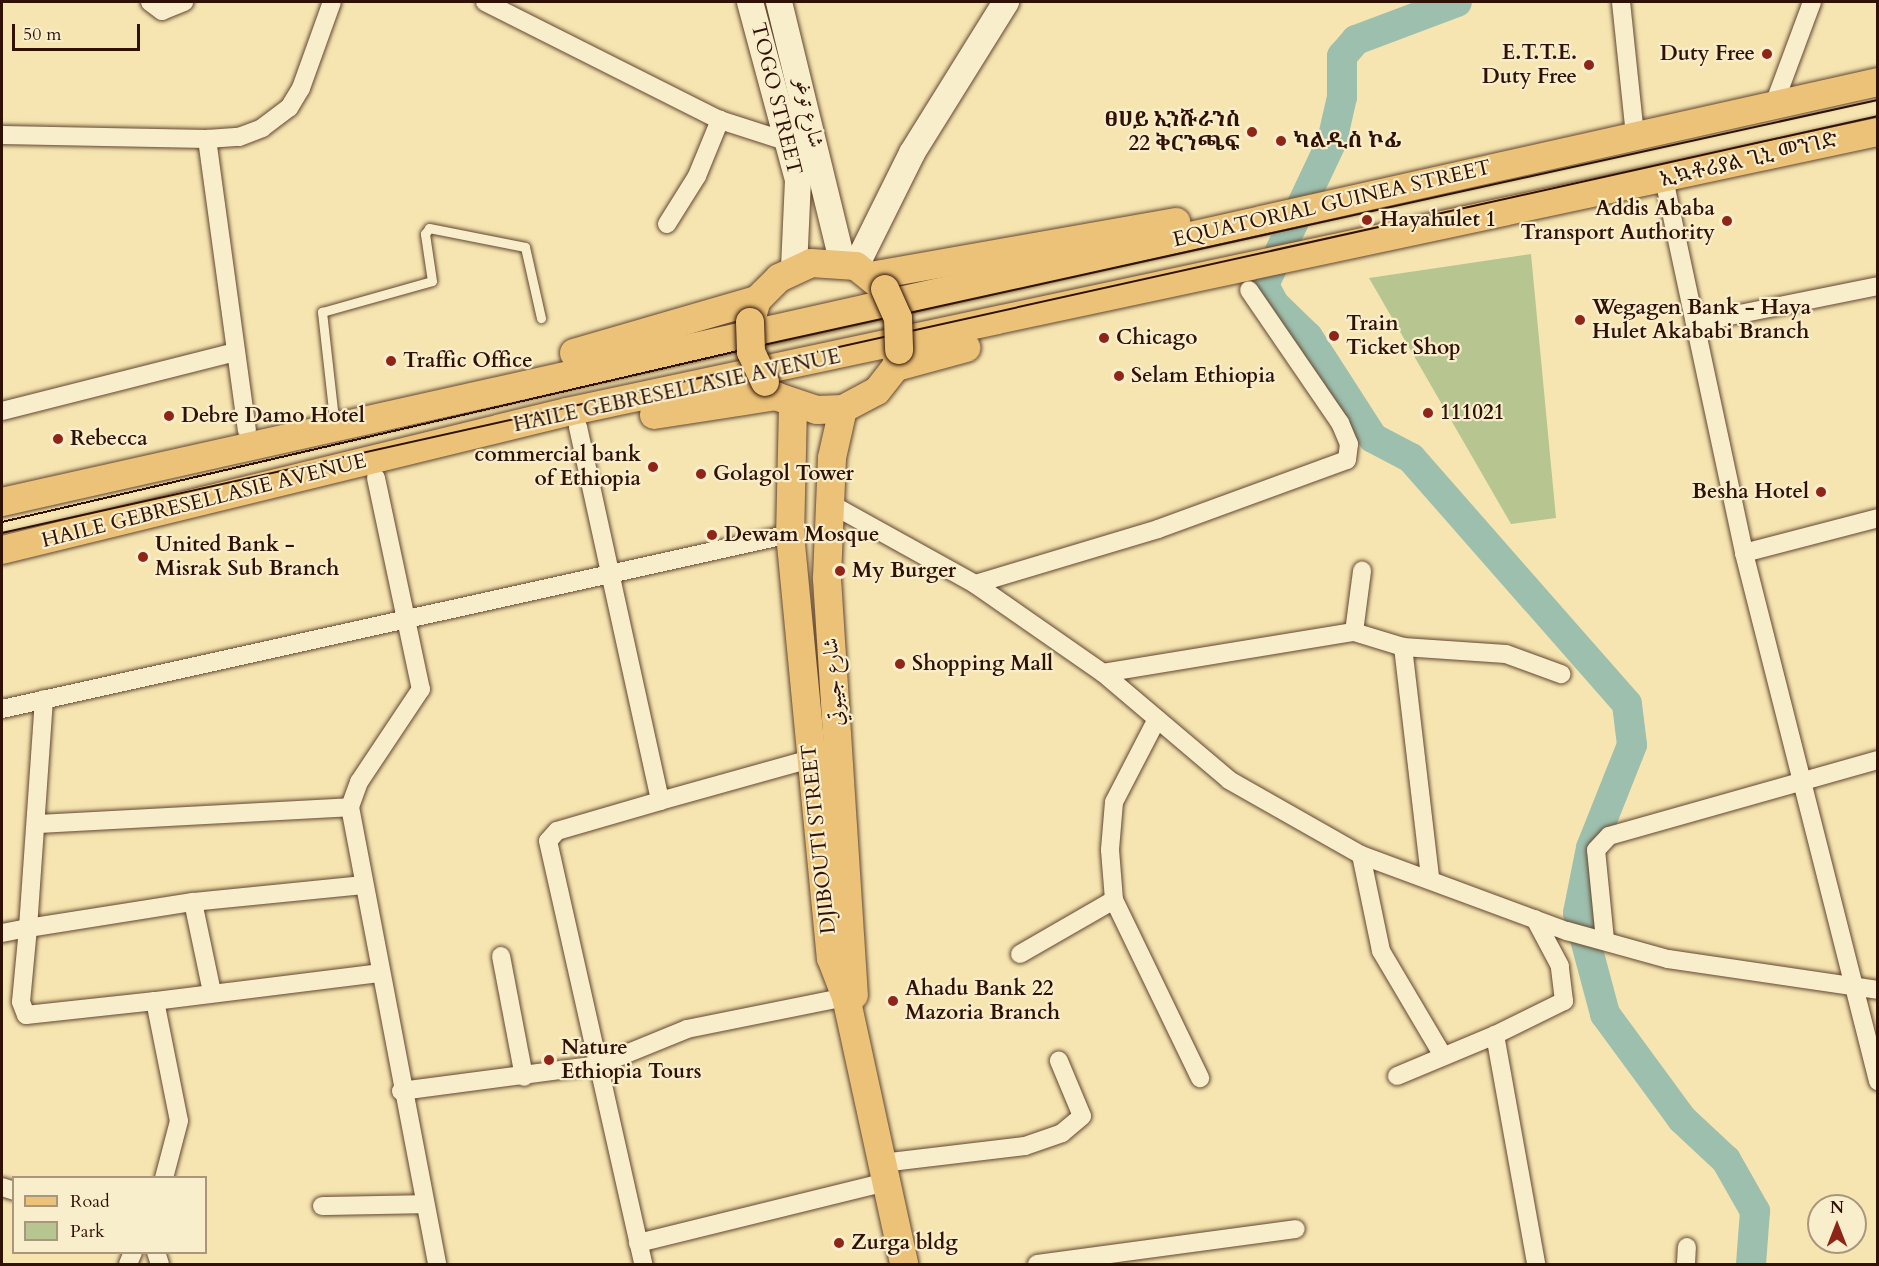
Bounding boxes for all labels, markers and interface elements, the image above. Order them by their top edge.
scale bar [15,12,142,50]
street label: TOGO STREET [745,20,807,178]
text: 50 m [23,22,62,47]
place label: E.T.T.E. Duty Free [1482,40,1577,90]
place label: Duty Free [1660,41,1755,67]
marker: Duty Free [1760,47,1774,61]
marker: E.T.T.E. Duty Free [1582,58,1596,72]
street label: شارع توغو [789,76,829,150]
place label: ፀሀይ ኢንሹራንስ 22 ቅርንጫፍ [1104,107,1240,157]
marker: ፀሀይ ኢንሹራንስ 22 ቅርንጫፍ [1245,125,1259,139]
street label: ኢኳቶሪያል ጊኒ መንገድ [1658,127,1840,193]
place label: ካልዲስ ኮፊ [1293,128,1401,154]
marker: ካልዲስ ኮፊ [1274,134,1288,148]
street label: EQUATORIAL GUINEA STREET [1170,155,1494,253]
place label: Addis Ababa Transport Authority [1521,196,1715,246]
place label: Hayahulet 1 [1380,207,1496,233]
marker: Hayahulet 1 [1358,211,1376,229]
marker: Addis Ababa Transport Authority [1720,214,1734,228]
place label: Wegagen Bank - Haya Hulet Akababi Branch [1592,295,1811,345]
place label: Train Ticket Shop [1346,311,1461,361]
marker: Wegagen Bank - Haya Hulet Akababi Branch [1573,313,1587,327]
place label: Chicago [1116,325,1197,351]
marker: Train Ticket Shop [1327,329,1341,343]
marker: Chicago [1097,331,1111,345]
street label: HAILE GEBRESELLASIE AVENUE [511,344,843,438]
place label: Traffic Office [403,348,533,374]
marker: Traffic Office [384,354,398,368]
place label: Selam Ethiopia [1131,363,1275,389]
marker: Selam Ethiopia [1112,369,1126,383]
place label: 111021 [1440,400,1505,426]
place label: Debre Damo Hotel [181,403,365,429]
marker: 111021 [1421,406,1435,420]
marker: Debre Damo Hotel [162,409,176,423]
place label: Rebecca [70,426,148,452]
marker: Rebecca [51,432,65,446]
place label: commercial bank of Ethiopia [474,442,641,492]
street label: HAILE GEBRESELLASIE AVENUE [39,448,369,554]
marker: commercial bank of Ethiopia [646,460,660,474]
place label: Golagol Tower [713,461,854,487]
marker: Golagol Tower [694,467,708,481]
place label: Besha Hotel [1692,479,1809,505]
marker: Besha Hotel [1814,485,1828,499]
place label: Dewam Mosque [724,522,879,548]
marker: Dewam Mosque [705,528,719,542]
place label: United Bank - Misrak Sub Branch [155,532,339,582]
marker: United Bank - Misrak Sub Branch [136,550,150,564]
place label: My Burger [852,558,956,584]
marker: My Burger [833,564,847,578]
street label: شارع جيبوتي [818,637,850,727]
place label: Shopping Mall [912,651,1053,677]
marker: Shopping Mall [893,657,907,671]
street label: DJIBOUTI STREET [796,743,842,935]
place label: Ahadu Bank 22 Mazoria Branch [905,976,1060,1026]
marker: Ahadu Bank 22 Mazoria Branch [886,994,900,1008]
place label: Nature Ethiopia Tours [561,1035,701,1085]
marker: Nature Ethiopia Tours [542,1053,556,1067]
legend [12,1176,207,1254]
text: Road [70,1189,110,1214]
north arrow [1807,1194,1867,1254]
text: N [1830,1197,1844,1219]
text: Park [70,1219,105,1244]
place label: Zurga bldg [851,1230,958,1256]
marker: Zurga bldg [832,1236,846,1250]

